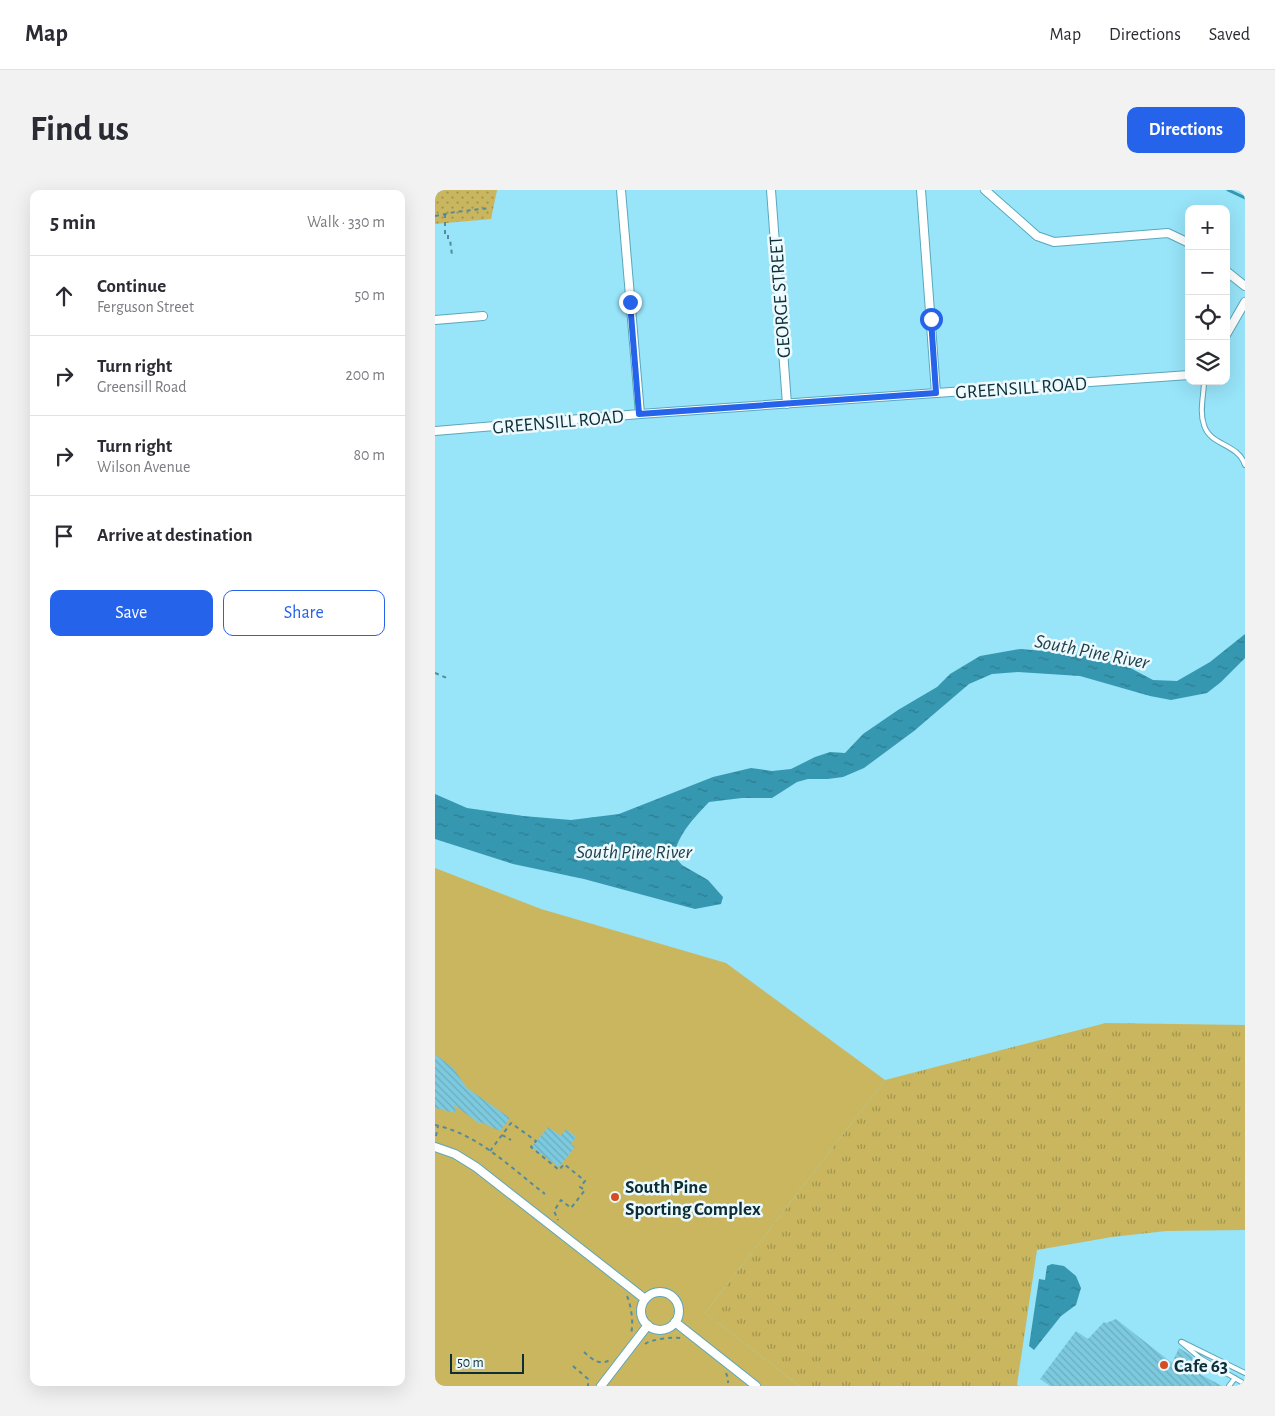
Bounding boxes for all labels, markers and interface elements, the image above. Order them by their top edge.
text: Map [25,22,68,46]
text: Map [1050,26,1081,44]
text: Directions [1109,26,1181,44]
text: Saved [1209,26,1250,44]
button: Directions [1127,107,1245,153]
text: Find us [30,112,129,147]
map controls [1185,205,1230,385]
button: + [1185,205,1230,250]
text: 5 min [50,212,96,233]
text: Walk · 330 m [307,214,385,230]
street label: GEORGE STREET [767,235,794,359]
button: − [1185,250,1230,295]
text: Continue [97,277,166,296]
icon: ahead [50,282,78,310]
text: 50 m [354,287,385,303]
route end [619,291,642,314]
button: locate [1185,295,1230,340]
text: Ferguson Street [97,299,194,315]
route start [920,308,943,331]
button: layers [1185,340,1230,385]
text: Turn right [97,357,172,376]
icon: right [50,362,78,390]
text: 200 m [345,367,385,383]
street label: GREENSILL ROAD [955,374,1087,403]
text: Greensill Road [97,379,187,395]
street label: GREENSILL ROAD [492,407,625,438]
text: Turn right [97,437,172,456]
icon: right [50,442,78,470]
text: 80 m [354,447,385,463]
text: Wilson Avenue [97,459,190,475]
icon: arrive [50,522,78,550]
text: Arrive at destination [97,526,253,545]
button: Save [50,590,213,636]
button: Share [223,590,385,636]
water label: South Pine River [1033,631,1151,673]
water label: South Pine River [576,842,693,862]
place label: South Pine Sporting Complex [625,1178,761,1219]
marker: South Pine Sporting Complex [609,1191,621,1203]
scale bar [450,1351,524,1374]
text: 50 m [457,1356,484,1370]
place label: Cafe 63 [1174,1357,1228,1376]
marker: Cafe 63 [1158,1359,1170,1371]

